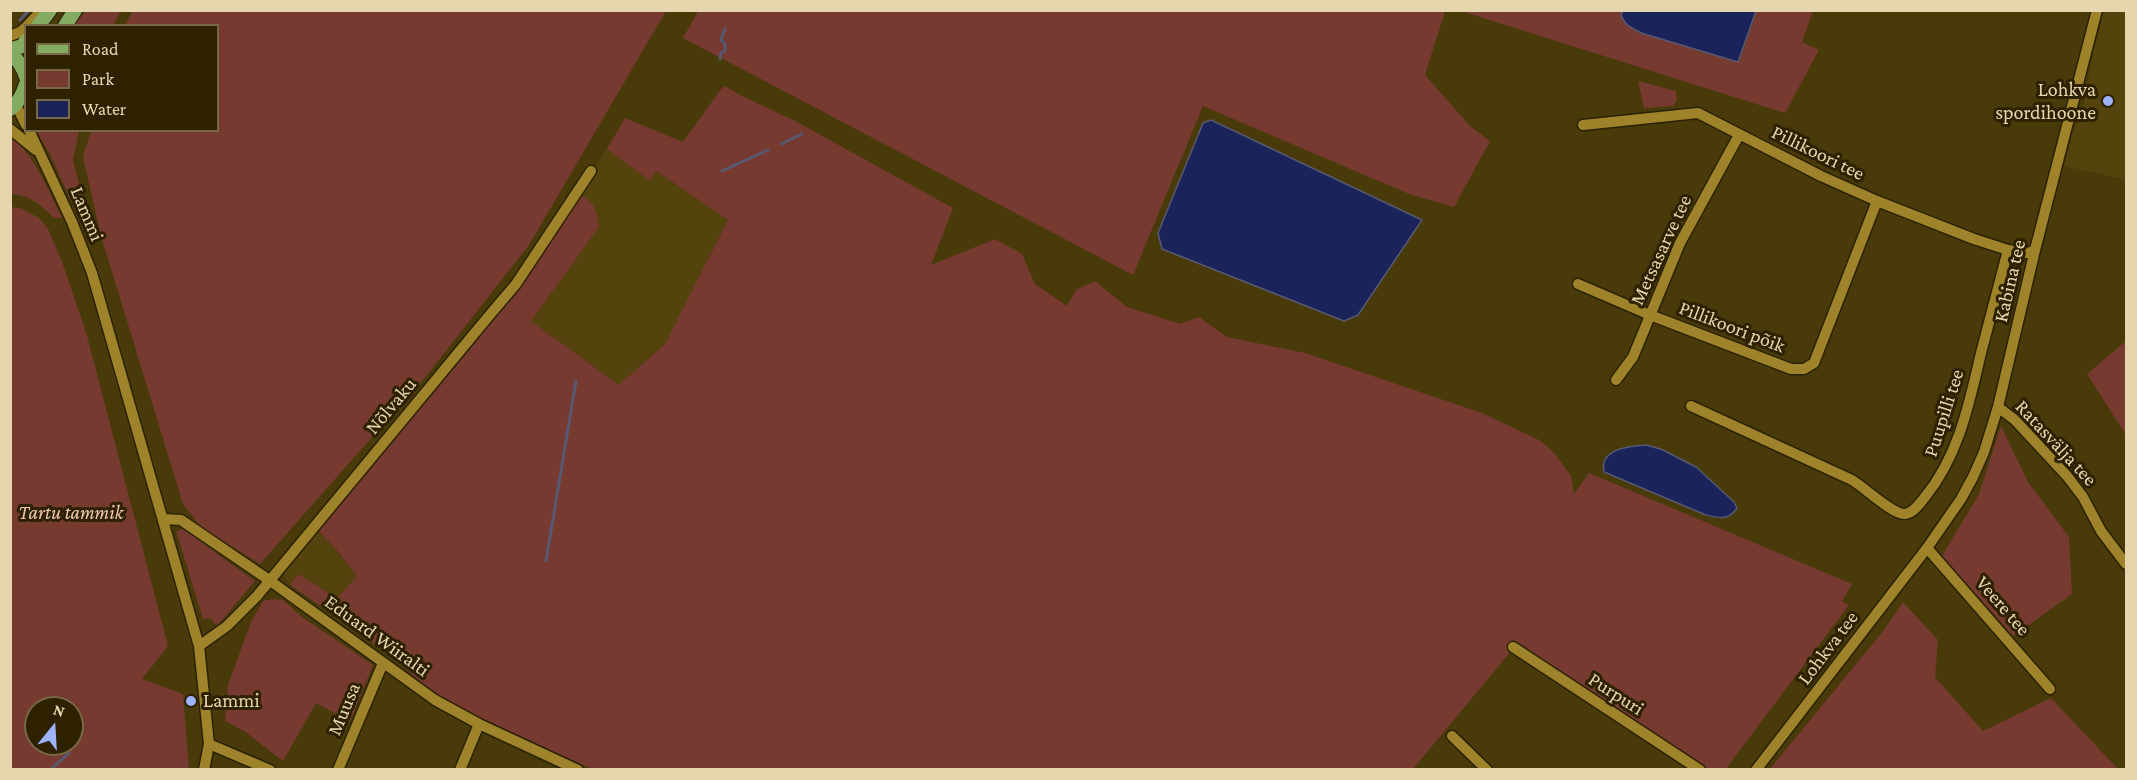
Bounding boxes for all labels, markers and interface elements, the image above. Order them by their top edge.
legend [24,24,219,132]
text: Road [82,39,119,59]
text: Park [82,69,114,89]
place label: Lohkva spordihoone [1995,78,2096,125]
marker: Lohkva spordihoone [2101,94,2115,108]
text: Water [82,99,126,119]
street label: Pillikoori tee [1768,120,1868,186]
street label: Lammi [65,183,109,245]
street label: Metsasarve tee [1625,191,1697,309]
street label: Kabina tee [1989,237,2031,325]
street label: Pillikoori põik [1676,296,1788,358]
street label: Puupilli tee [1919,366,1969,460]
street label: Nõlvaku [360,373,422,439]
street label: Ratasvälja tee [2010,395,2102,491]
park label: Tartu tammik [19,501,123,525]
street label: Veere tee [1971,571,2035,641]
street label: Eduard Wiiralti [320,590,434,682]
street label: Lohkva tee [1793,606,1863,690]
street label: Purpuri [1584,667,1648,721]
street label: Muusa [322,679,366,739]
place label: Lammi [203,689,260,713]
marker: Lammi [184,694,198,708]
north arrow [24,696,84,756]
text: N [51,701,67,720]

